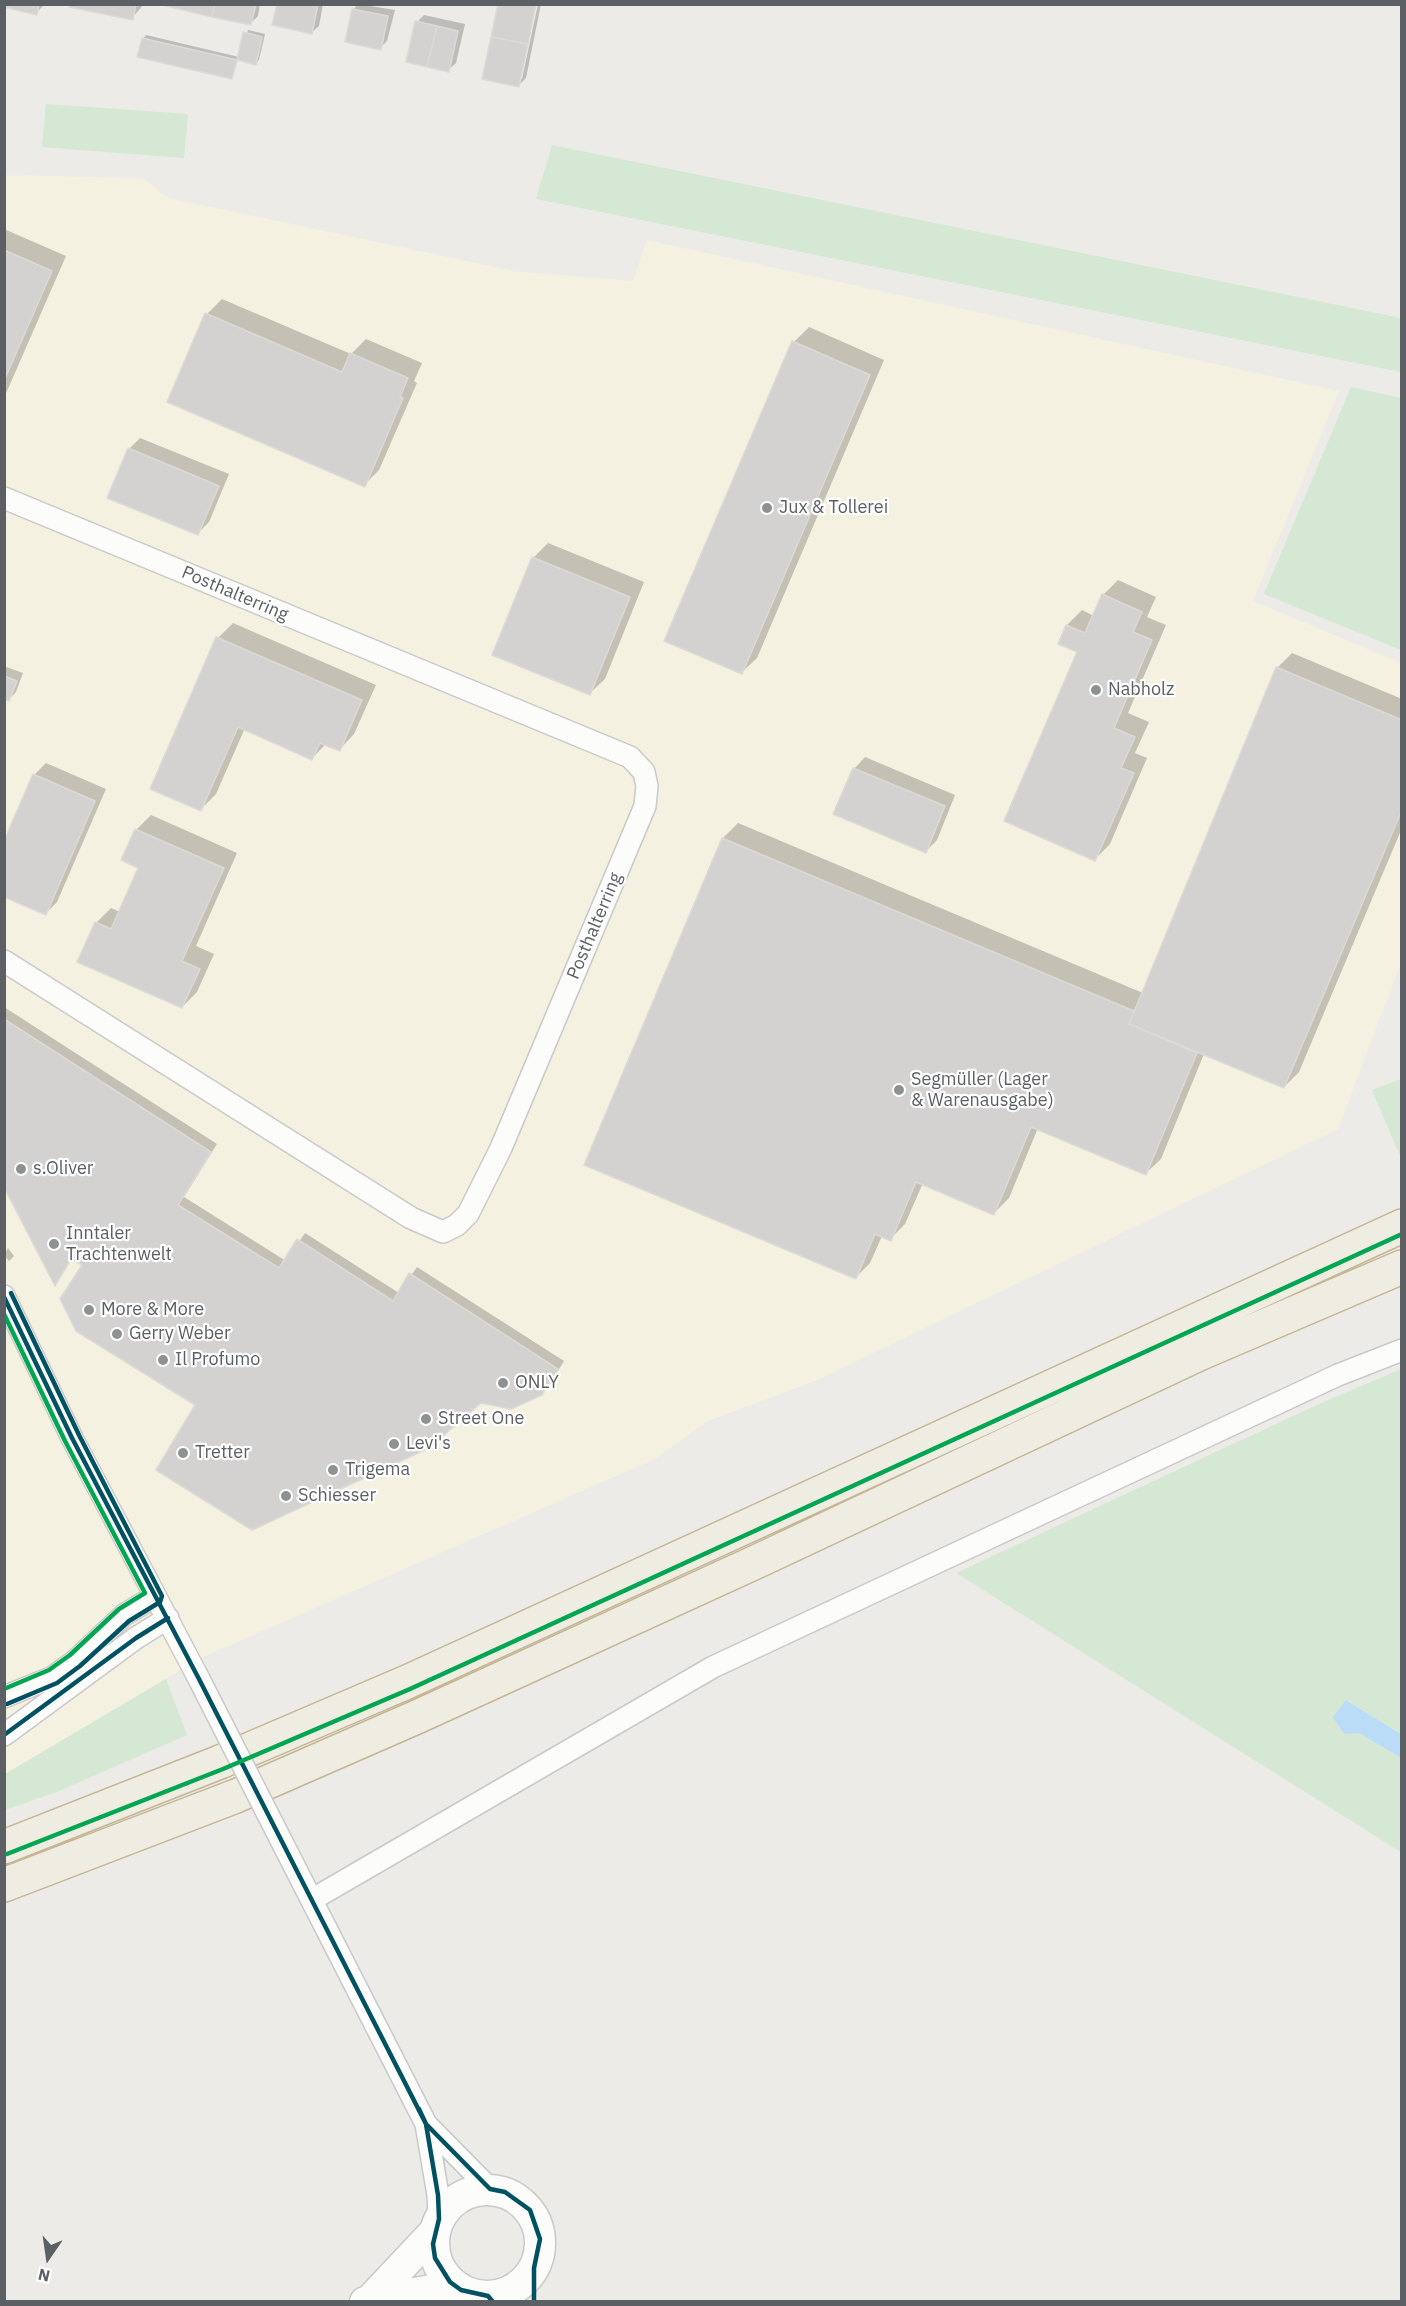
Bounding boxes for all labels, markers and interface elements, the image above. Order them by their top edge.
place label: Jux & Tollerei [779,497,888,519]
marker: Jux & Tollerei [760,501,774,515]
street label: Posthalterring [178,562,292,626]
place label: Nabholz [1108,679,1174,701]
marker: Nabholz [1089,683,1103,697]
street label: Posthalterring [563,869,627,983]
place label: Segmüller (Lager & Warenausgabe) [911,1069,1054,1112]
marker: Segmüller (Lager & Warenausgabe) [892,1083,906,1097]
place label: s.Oliver [33,1158,93,1180]
marker: s.Oliver [14,1162,28,1176]
place label: Inntaler Trachtenwelt [66,1223,172,1266]
marker: Inntaler Trachtenwelt [47,1237,61,1251]
place label: More & More [101,1299,204,1321]
marker: More & More [82,1303,96,1317]
place label: Gerry Weber [129,1323,231,1345]
marker: Gerry Weber [110,1327,124,1341]
place label: Il Profumo [175,1349,260,1371]
marker: Il Profumo [156,1353,170,1367]
place label: ONLY [515,1372,559,1394]
marker: ONLY [496,1376,510,1390]
place label: Street One [438,1408,524,1430]
marker: Street One [419,1412,433,1426]
place label: Levi's [406,1433,451,1455]
marker: Levi's [387,1437,401,1451]
place label: Tretter [195,1442,250,1464]
marker: Tretter [176,1446,190,1460]
place label: Trigema [345,1459,410,1481]
marker: Trigema [326,1463,340,1477]
place label: Schiesser [298,1485,376,1507]
marker: Schiesser [279,1489,293,1503]
north arrow [18,2228,78,2288]
text: N [36,2264,52,2287]

